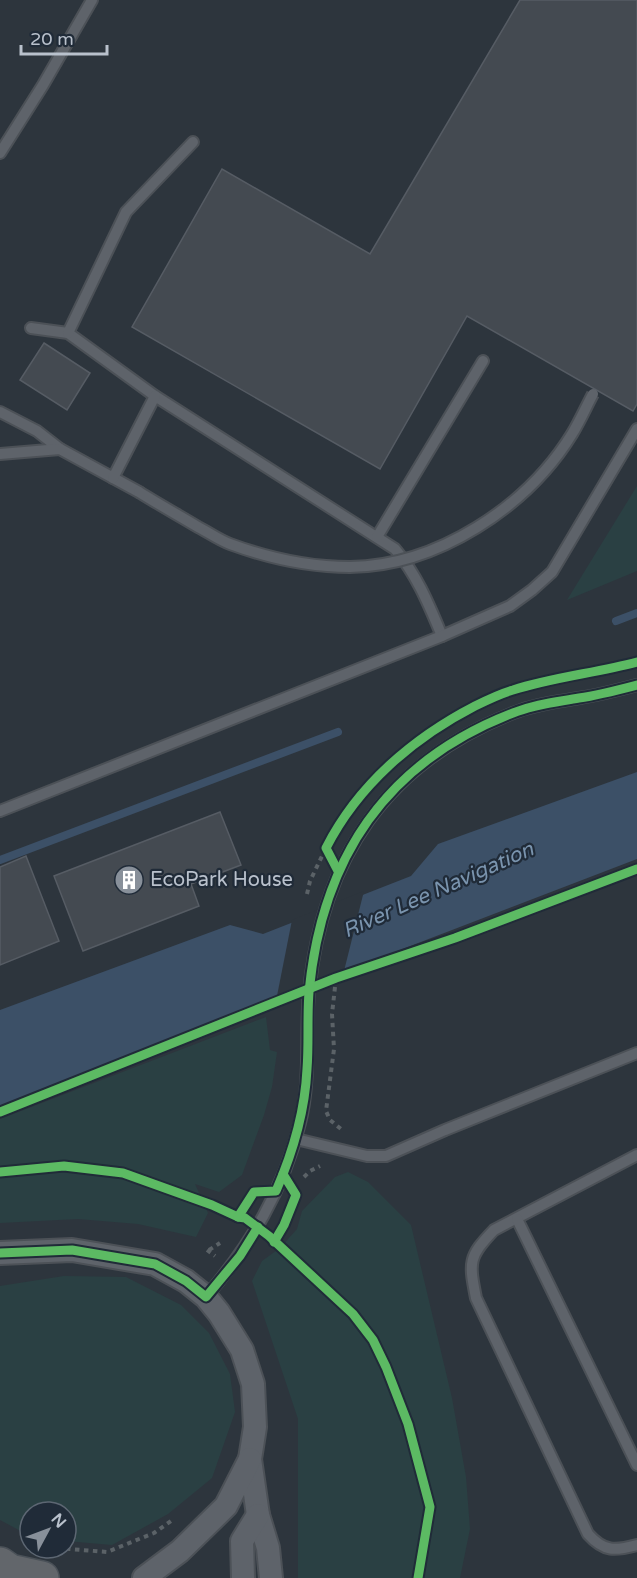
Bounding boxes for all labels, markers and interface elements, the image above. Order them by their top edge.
scale bar [21,18,106,56]
text: 20 m [30,28,74,50]
water label: River Lee Navigation [339,836,538,943]
building icon: EcoPark House [113,864,145,896]
place label: EcoPark House [150,868,293,892]
north arrow [18,1500,78,1560]
text: N [47,1509,70,1532]

